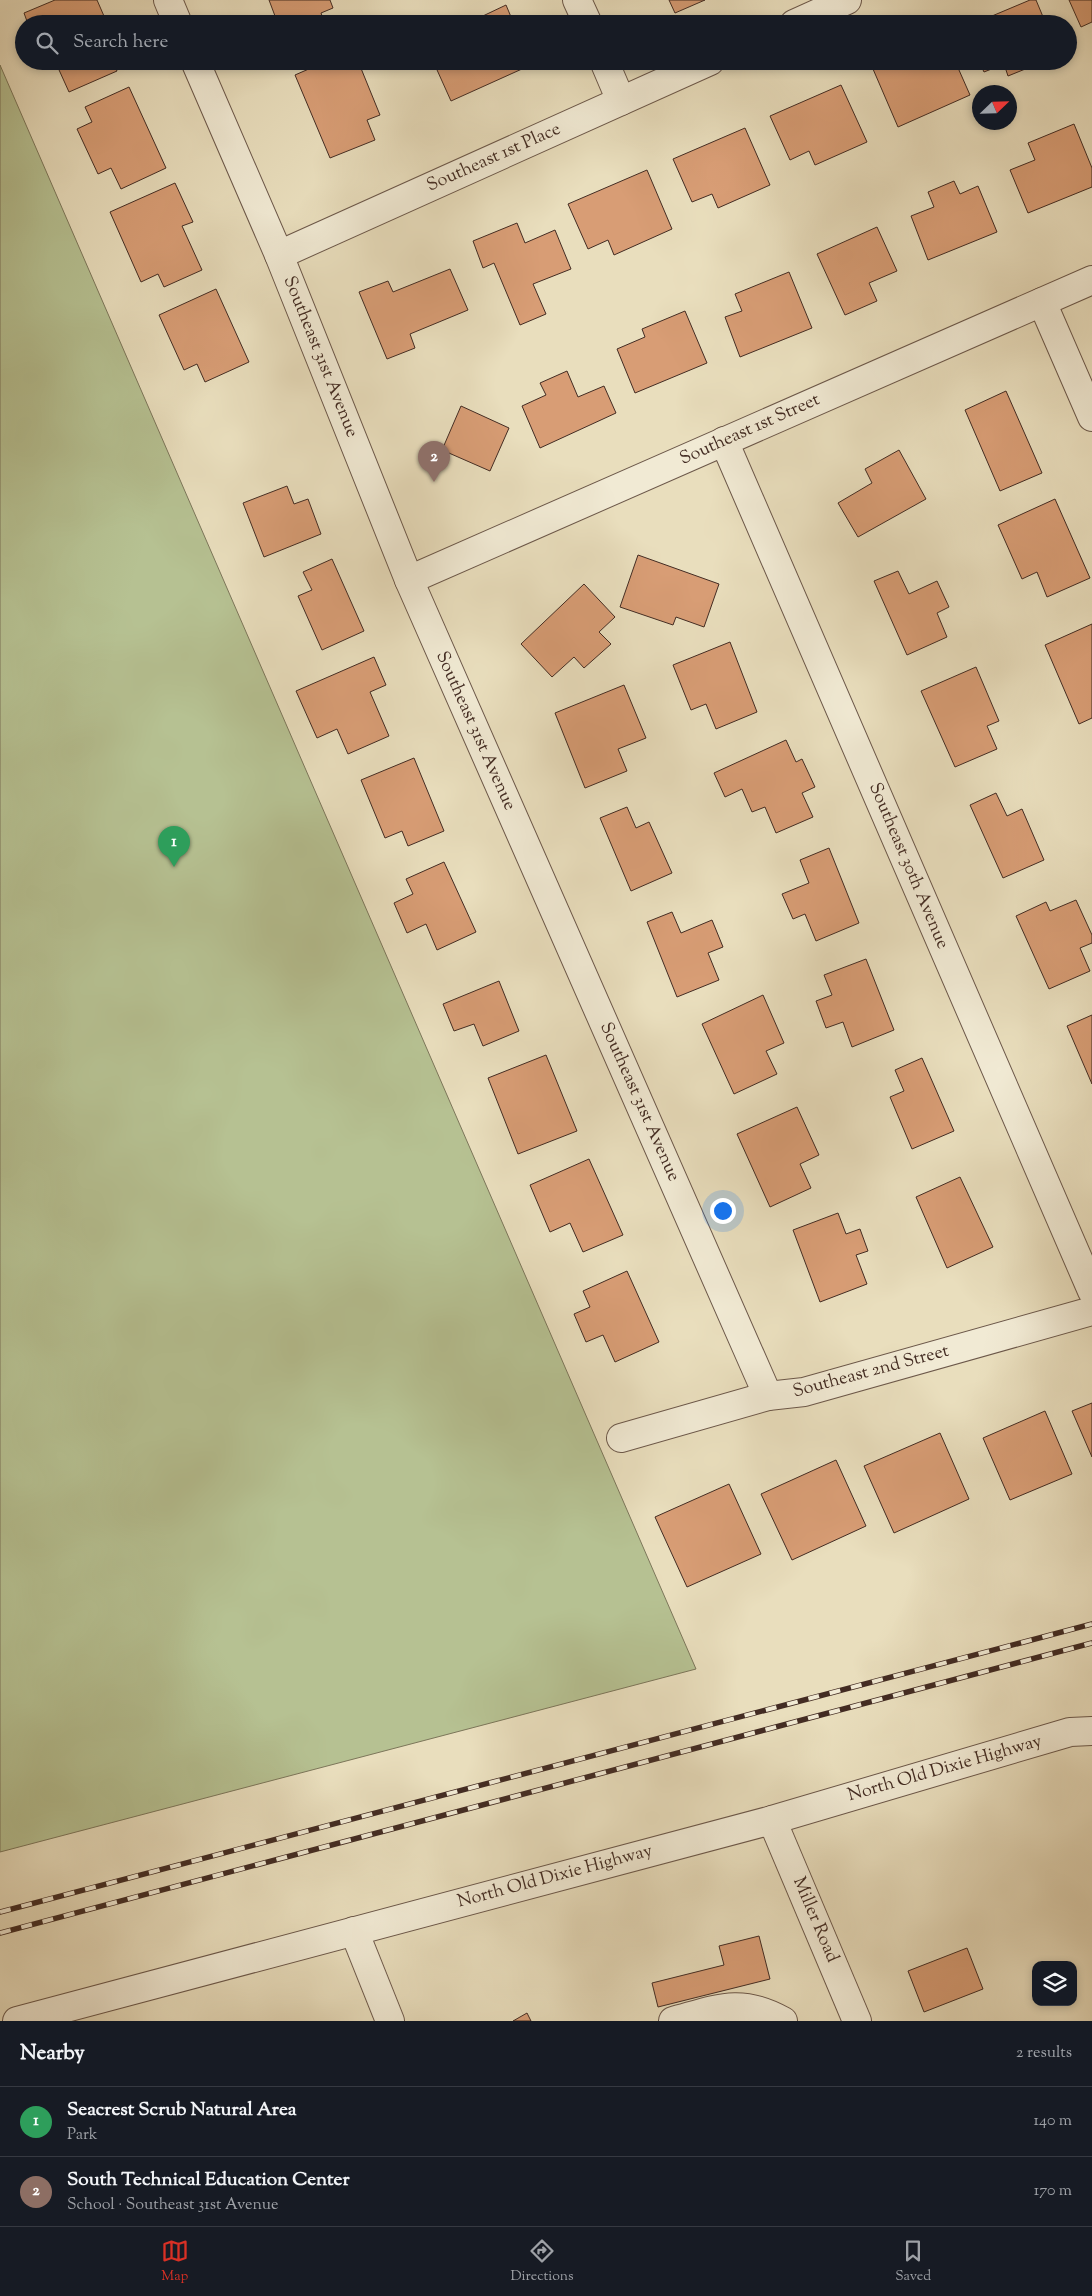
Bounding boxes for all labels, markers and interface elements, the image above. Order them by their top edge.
search box [15,15,1077,70]
icon: search [33,29,61,57]
text: Search here [73,29,168,56]
north arrow [972,85,1017,130]
street label: Southeast 1st Place [423,117,565,199]
street label: Southeast 31st Avenue [276,272,364,442]
street label: Southeast 1st Street [676,387,824,473]
pin: 2 [418,441,450,482]
street label: Southeast 31st Avenue [428,647,522,815]
street label: Southeast 30th Avenue [861,779,955,953]
pin: 1 [158,826,190,867]
street label: Southeast 31st Avenue [592,1018,686,1186]
your location [710,1198,736,1224]
street label: Southeast 2nd Street [790,1339,952,1405]
street label: North Old Dixie Highway [845,1729,1045,1809]
street label: North Old Dixie Highway [455,1838,655,1916]
street label: Miller Road [785,1873,845,1967]
map controls [1032,1961,1077,2006]
button: layers [1032,1961,1077,2006]
text: Nearby [20,2039,85,2069]
text: 2 results [1016,2042,1072,2065]
text: Seacrest Scrub Natural Area [67,2097,297,2124]
text: 1 [33,2110,39,2133]
text: 140 m [1034,2110,1072,2133]
text: Park [67,2124,98,2147]
text: South Technical Education Center [67,2167,350,2194]
text: 2 [32,2180,40,2203]
text: 170 m [1034,2180,1072,2203]
text: School · Southeast 31st Avenue [67,2194,278,2217]
tab: Map [161,2237,189,2287]
tab: Directions [510,2237,574,2287]
tab: Saved [895,2237,931,2287]

